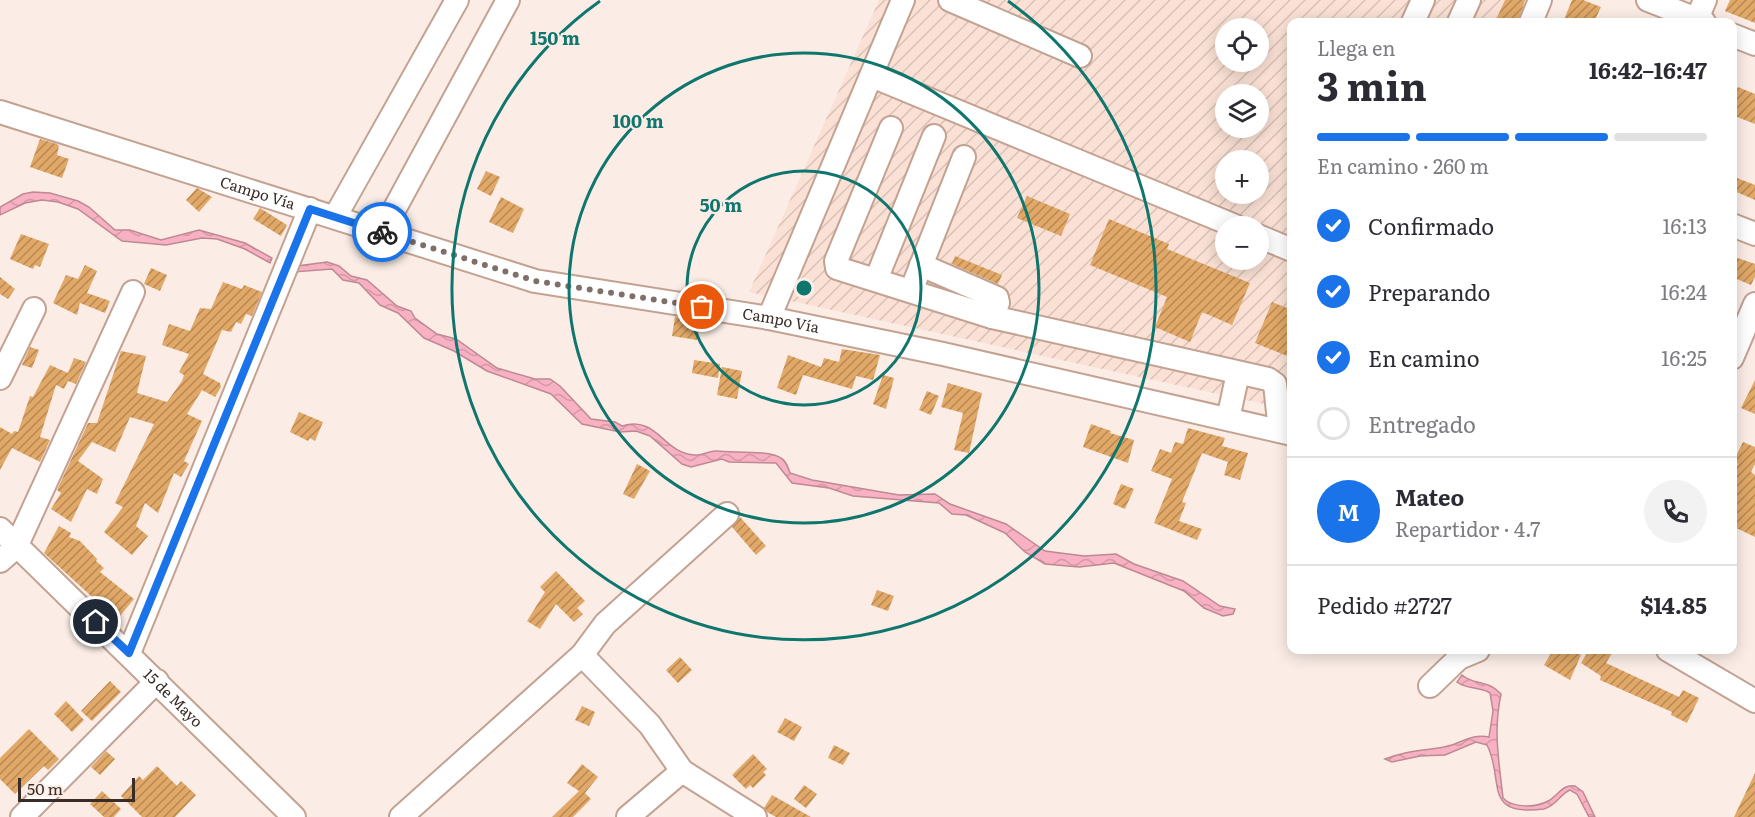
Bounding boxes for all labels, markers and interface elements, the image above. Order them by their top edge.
map controls [1215,18,1269,270]
button: locate [1215,18,1269,72]
text: 150 m [530,24,580,51]
text: Llega en [1317,32,1395,62]
text: 16:42–16:47 [1589,53,1707,86]
text: 3 min [1317,55,1427,113]
button: layers [1215,84,1269,138]
text: 100 m [612,107,664,134]
button: + [1215,150,1269,204]
text: En camino · 260 m [1317,150,1489,180]
street label: Campo Vía [217,169,299,215]
text: 50 m [700,191,742,218]
courier [352,202,412,262]
icon: check [1317,209,1350,242]
text: Confirmado [1368,209,1494,242]
text: 16:13 [1662,210,1707,240]
icon: bike [366,216,399,249]
button: − [1215,216,1269,270]
icon: check [1317,275,1350,308]
text: Preparando [1368,275,1490,308]
text: 16:24 [1661,276,1707,306]
centre of rings [794,278,814,298]
pin [676,281,727,332]
icon: bag [685,290,718,323]
street label: Campo Vía [741,301,822,338]
icon: check [1317,341,1350,374]
text: En camino [1368,341,1480,374]
text: 16:25 [1661,342,1707,372]
text: Entregado [1368,407,1476,440]
text: Mateo [1395,480,1464,513]
button: phone [1644,480,1707,543]
text: M [1338,495,1359,528]
text: Repartidor · 4.7 [1395,513,1541,543]
text: Pedido #2727 [1317,588,1452,621]
text: $14.85 [1640,588,1707,621]
pin [70,596,121,647]
icon: home [79,605,112,638]
street label: 15 de Mayo [139,663,209,732]
scale bar [18,775,135,802]
text: 50 m [27,776,63,800]

